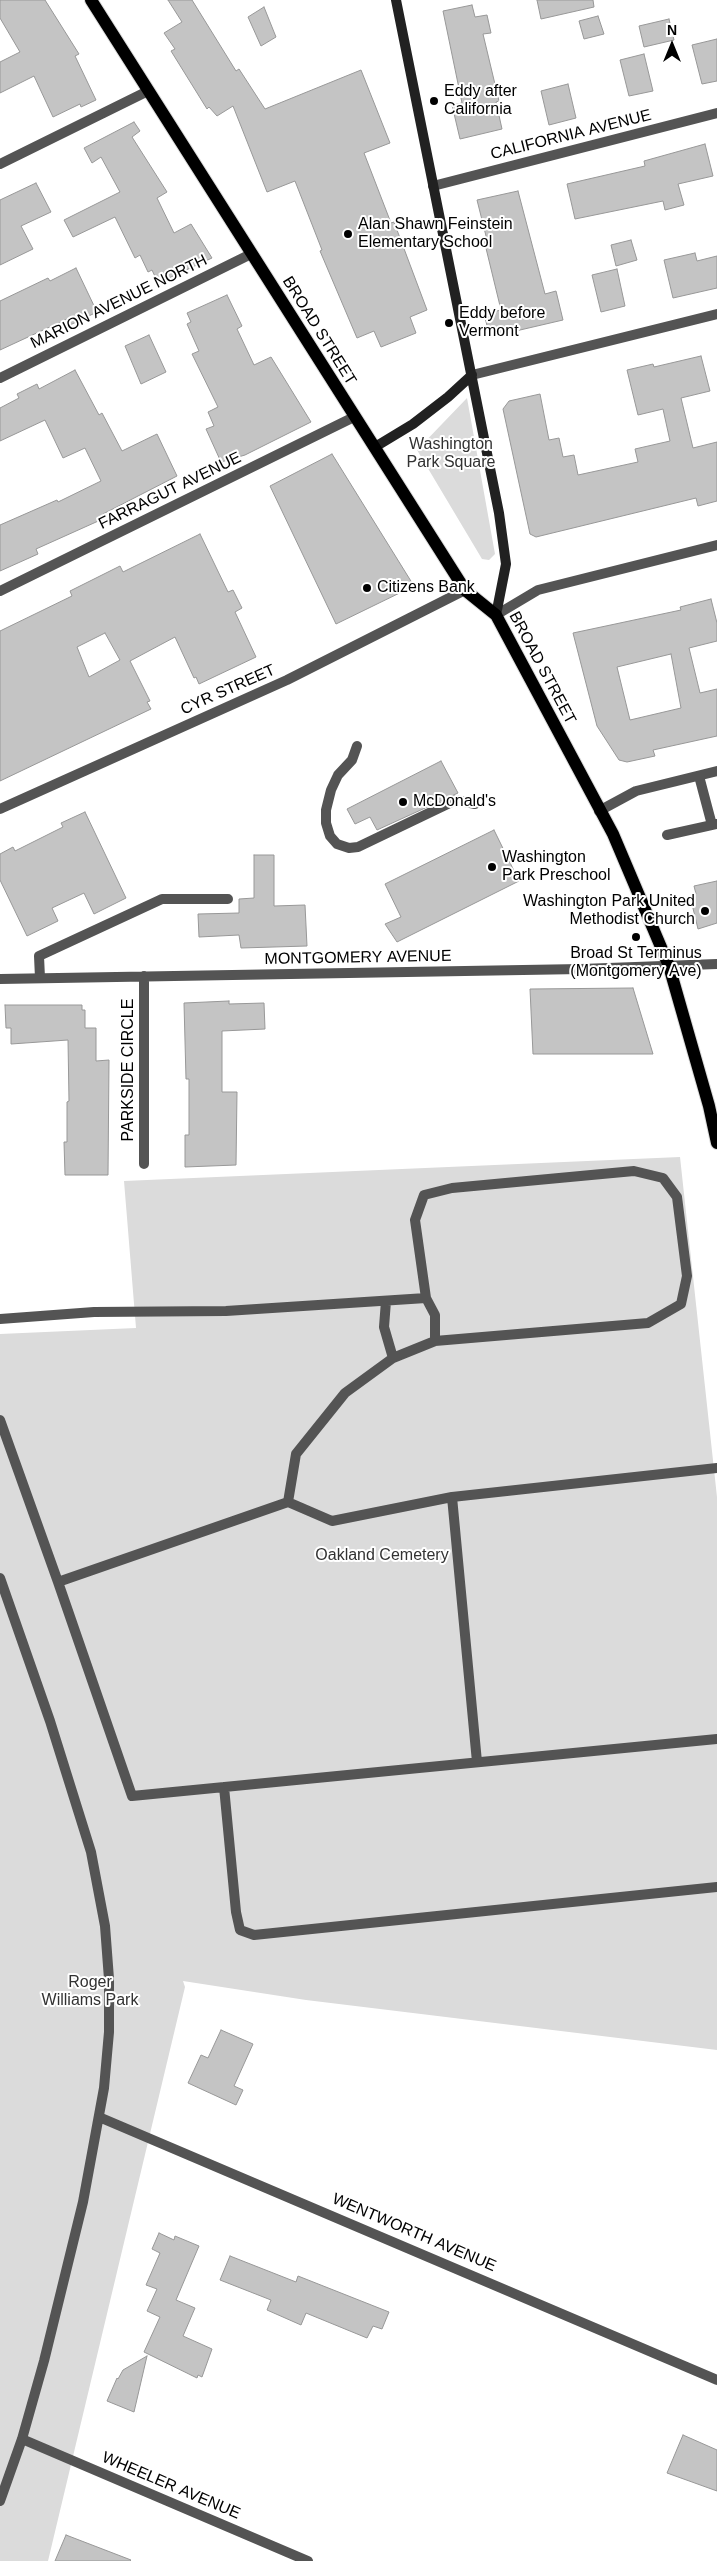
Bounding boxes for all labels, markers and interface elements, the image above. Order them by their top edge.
north arrow [647,20,697,70]
text: N [667,22,677,38]
place label: Eddy after California [444,82,517,120]
marker: Eddy after California [428,95,440,107]
street label: CALIFORNIA AVENUE [489,106,653,164]
place label: Alan Shawn Feinstein Elementary School [358,215,513,253]
marker: Alan Shawn Feinstein Elementary School [342,228,354,240]
street label: MARION AVENUE NORTH [28,251,210,353]
street label: BROAD STREET [278,273,360,389]
place label: Eddy before Vermont [459,304,545,342]
marker: Eddy before Vermont [443,317,455,329]
park label: Washington Park Square [407,435,495,473]
street label: FARRAGUT AVENUE [96,448,244,534]
place label: Citizens Bank [377,578,475,598]
marker: Citizens Bank [361,582,373,594]
street label: BROAD STREET [504,609,580,727]
street label: CYR STREET [178,661,278,719]
place label: McDonald's [413,792,496,812]
marker: McDonald's [397,796,409,808]
place label: Washington Park Preschool [502,848,610,886]
marker: Washington Park Preschool [486,861,498,873]
place label: Washington Park United Methodist Church [523,892,695,930]
marker: Washington Park United Methodist Church [699,905,711,917]
marker: Broad St Terminus (Montgomery Ave) [630,931,642,943]
place label: Broad St Terminus (Montgomery Ave) [570,944,702,982]
street label: MONTGOMERY AVENUE [264,947,452,969]
street label: PARKSIDE CIRCLE [119,999,139,1141]
park label: Oakland Cemetery [315,1546,449,1566]
park label: Roger Williams Park [42,1973,138,2011]
street label: WENTWORTH AVENUE [329,2190,499,2276]
street label: WHEELER AVENUE [99,2448,243,2524]

